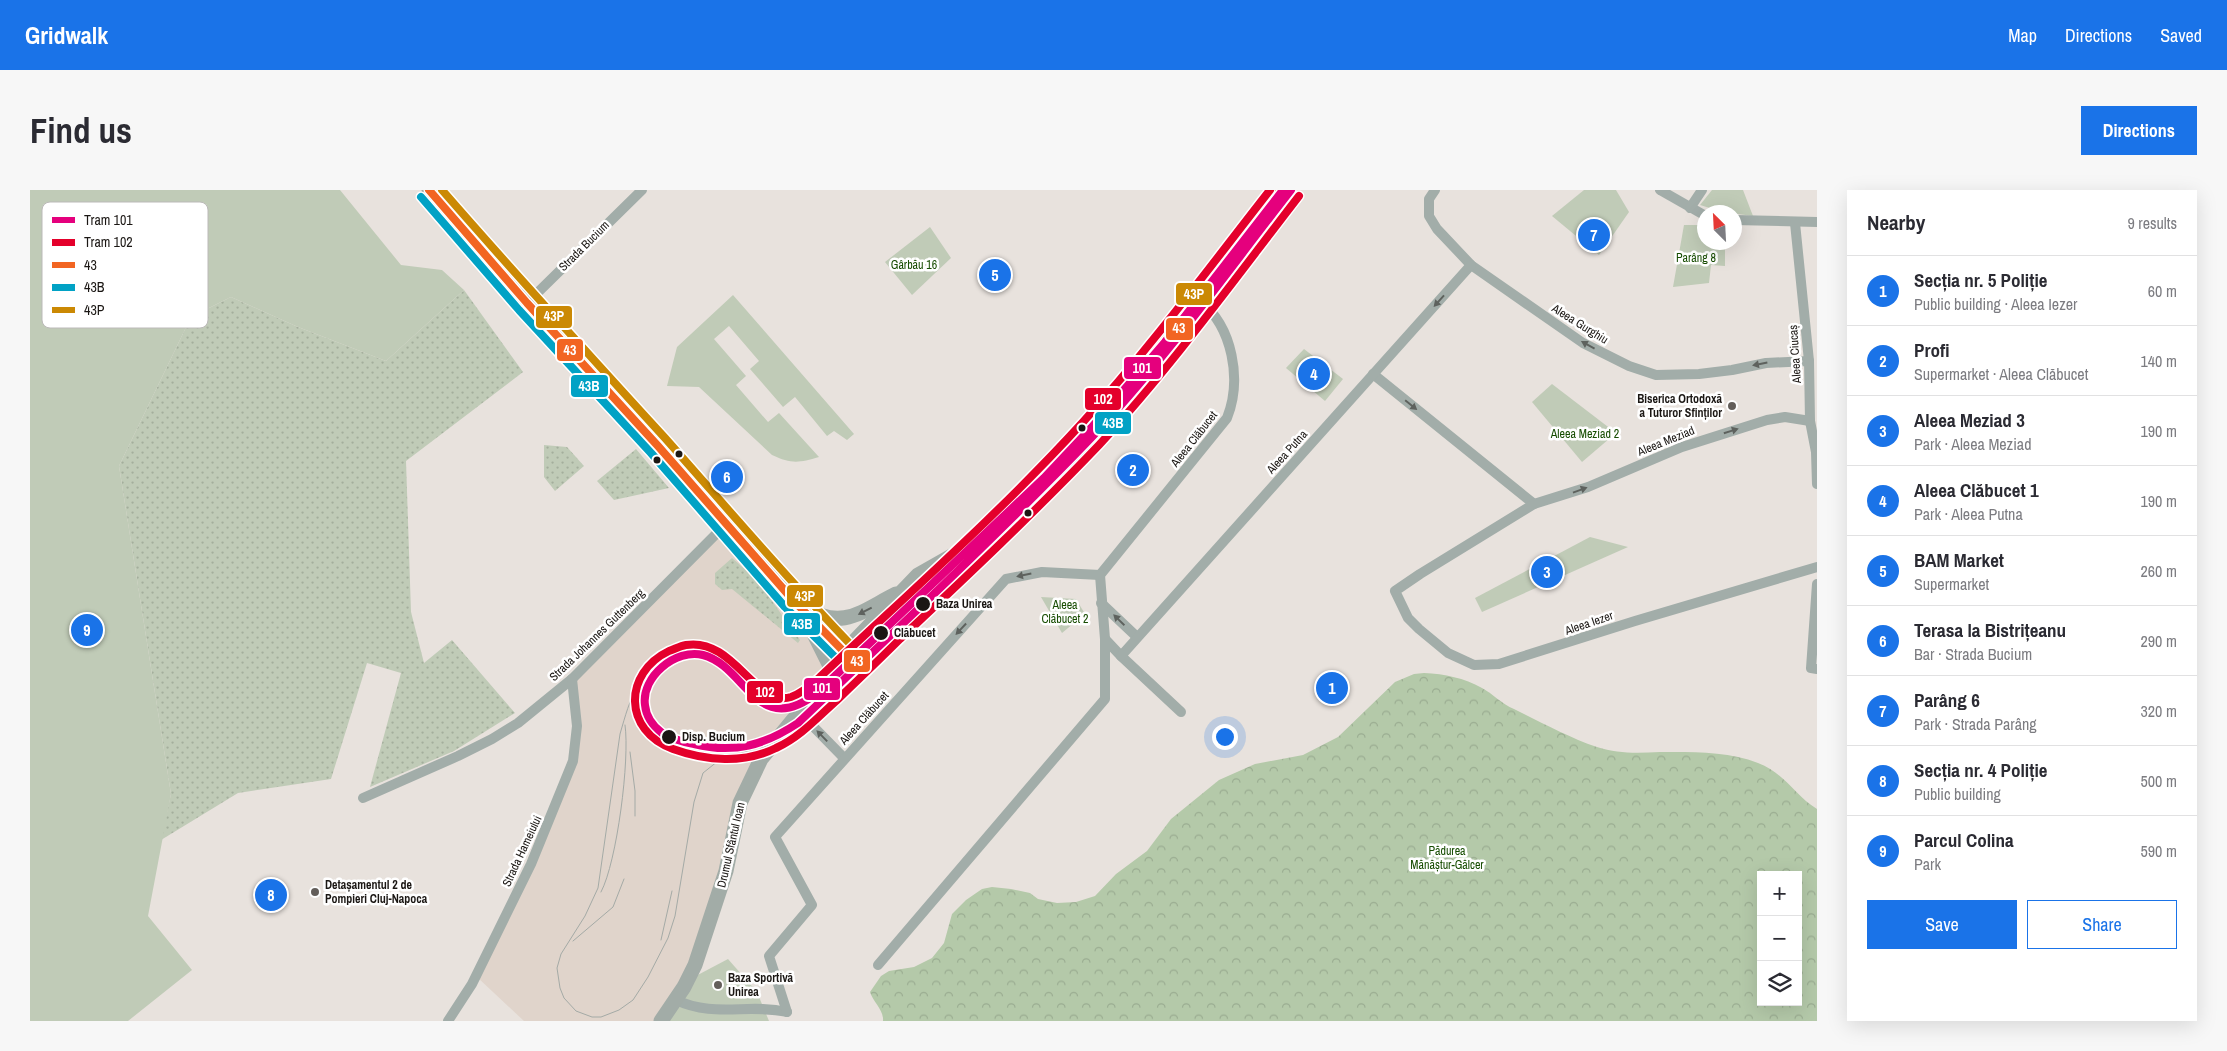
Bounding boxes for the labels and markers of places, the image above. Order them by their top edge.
pin: 7 [1578,216,1610,254]
pin: 5 [979,256,1011,294]
pin: 4 [1298,355,1330,393]
place label: Biserica Ortodoxă a Tuturor Sfinților [1637,391,1723,421]
marker: Biserica Ortodoxă a Tuturor Sfinților [1726,400,1738,412]
unlabelled marker [1077,423,1087,433]
unlabelled marker [674,449,684,459]
pin: 2 [1117,451,1149,489]
unlabelled marker [652,455,662,465]
pin: 6 [711,458,743,496]
unlabelled marker [1023,508,1033,518]
pin: 3 [1531,553,1563,591]
marker: Baza Unirea [914,595,932,613]
place label: Baza Unirea [936,596,993,612]
pin: 9 [71,611,103,649]
marker: Clăbucet [872,624,890,642]
place label: Clăbucet [894,625,936,641]
pin: 1 [1316,669,1348,707]
marker: Disp. Bucium [660,728,678,746]
place label: Disp. Bucium [682,729,745,745]
pin: 8 [255,876,287,914]
place label: Detașamentul 2 de Pompieri Cluj-Napoca [325,877,428,907]
marker: Detașamentul 2 de Pompieri Cluj-Napoca [309,886,321,898]
place label: Baza Sportivă Unirea [728,970,794,1000]
marker: Baza Sportivă Unirea [712,979,724,991]

